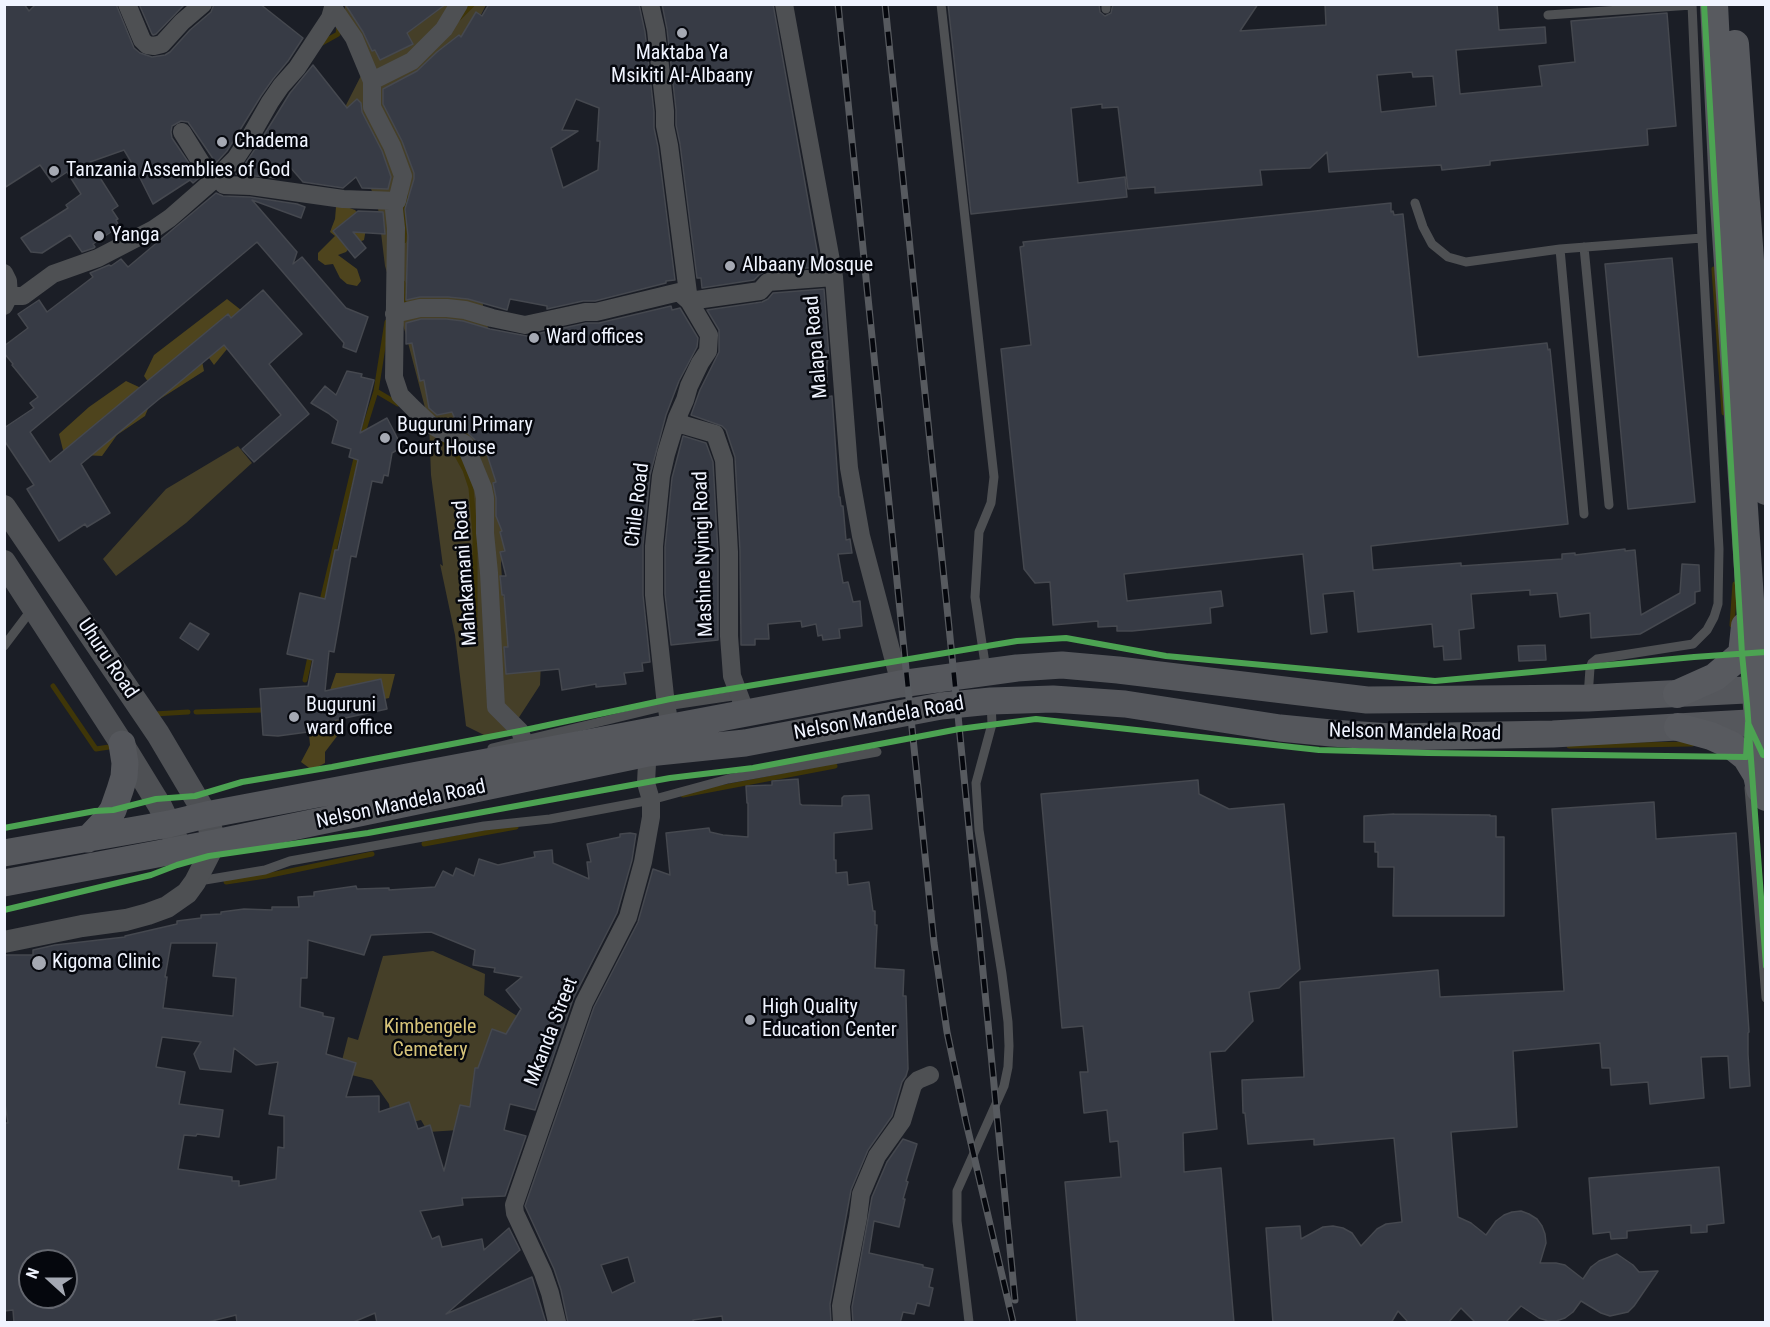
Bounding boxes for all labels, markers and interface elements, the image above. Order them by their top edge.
marker: Maktaba Ya Msikiti Al-Albaany [675,26,689,40]
place label: Maktaba Ya Msikiti Al-Albaany [611,42,753,89]
place label: Chadema [234,130,309,154]
marker: Chadema [215,135,229,149]
place label: Tanzania Assemblies of God [66,159,290,183]
marker: Tanzania Assemblies of God [47,164,61,178]
place label: Yanga [111,224,159,248]
marker: Yanga [92,229,106,243]
place label: Albaany Mosque [742,254,873,278]
marker: Albaany Mosque [723,259,737,273]
street label: Malapa Road [801,295,833,399]
place label: Ward offices [546,326,644,350]
marker: Ward offices [527,331,541,345]
place label: Buguruni Primary Court House [397,414,533,461]
marker: Buguruni Primary Court House [378,431,392,445]
street label: Chile Road [621,462,655,548]
street label: Mashine Nyingi Road [689,471,719,637]
street label: Mahakamani Road [449,499,483,647]
street label: Uhuru Road [72,615,142,703]
street label: Nelson Mandela Road [792,692,966,746]
place label: Buguruni ward office [306,694,393,741]
marker: Buguruni ward office [287,710,301,724]
street label: Nelson Mandela Road [1329,719,1501,747]
street label: Nelson Mandela Road [314,775,488,835]
place label: Kigoma Clinic [52,951,161,975]
marker: Kigoma Clinic [30,954,48,972]
street label: Mkanda Street [520,974,584,1090]
place label: High Quality Education Center [762,996,897,1043]
marker: High Quality Education Center [743,1013,757,1027]
park label: Kimbengele Cemetery [384,1016,476,1063]
north arrow [18,1249,78,1309]
text: N [22,1265,43,1281]

